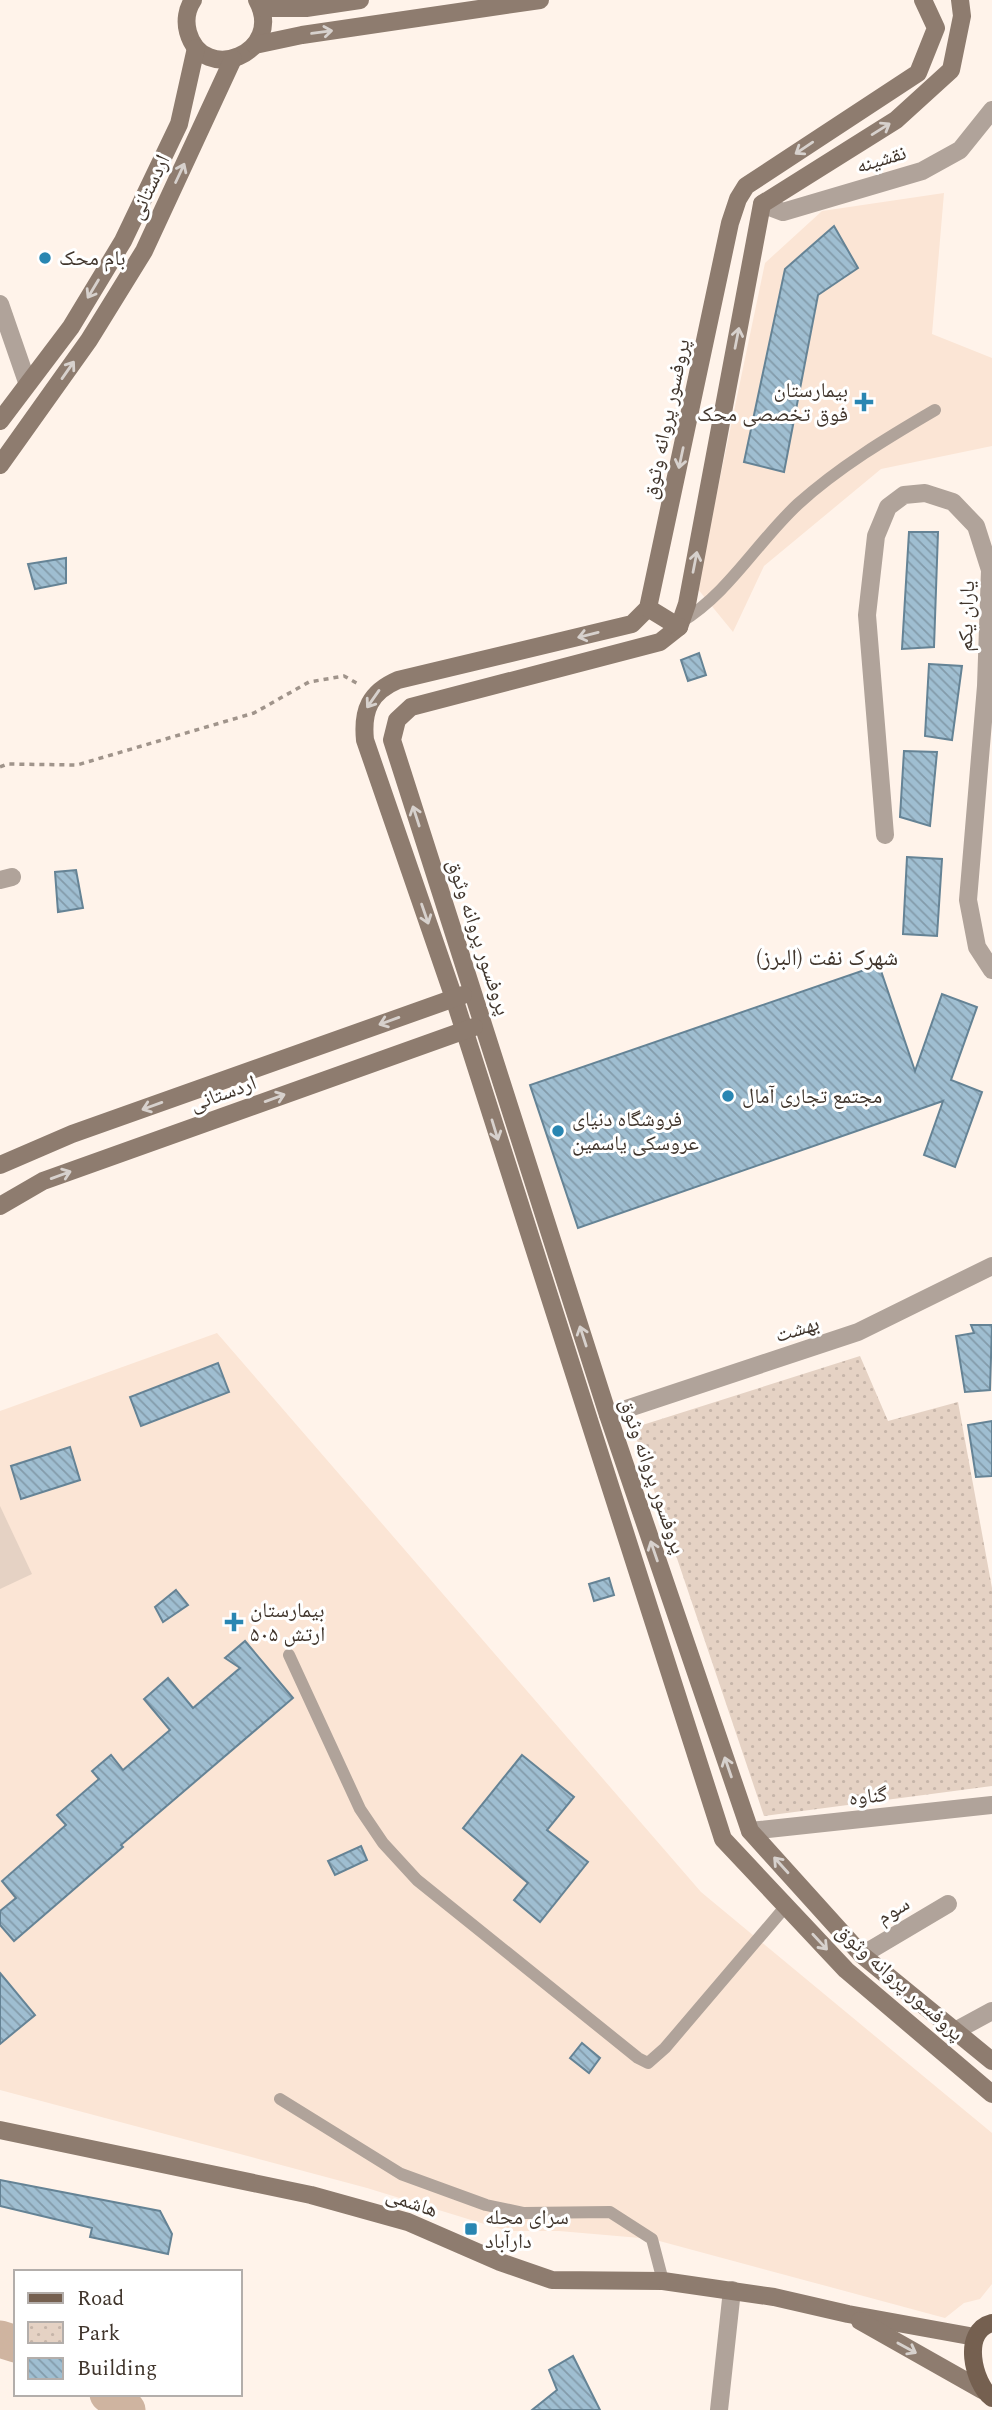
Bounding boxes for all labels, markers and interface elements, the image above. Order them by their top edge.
one-way arrow [310,25,333,38]
one-way arrow [871,122,891,136]
street label: نقشینه [852,137,910,183]
one-way arrow [795,141,814,155]
street label: اردستانی [121,150,179,225]
one-way arrow [174,162,187,184]
place label: بام محک [59,243,125,275]
marker: بام محک [37,250,53,266]
one-way arrow [86,279,100,299]
one-way arrow [731,327,745,350]
street label: پروفسور پروانه وثوق [634,336,700,502]
one-way arrow [61,361,76,380]
place label: بیمارستان فوق تخصصی محک [697,375,848,431]
marker: بیمارستان فوق تخصصی محک [854,392,874,412]
one-way arrow [674,446,688,469]
one-way arrow [689,551,703,574]
street label: یاران یکم [950,580,984,652]
one-way arrow [577,629,600,642]
one-way arrow [366,689,380,708]
one-way arrow [409,805,422,827]
street label: پروفسور پروانه وثوق [438,855,518,1020]
one-way arrow [420,902,432,924]
district label: شهرک نفت (البرز) [756,941,898,976]
one-way arrow [379,1016,401,1028]
street label: اردستانی [186,1067,261,1121]
place label: مجتمع تجاری آمال [742,1081,882,1113]
marker: مجتمع تجاری آمال [720,1088,736,1104]
one-way arrow [263,1091,285,1103]
one-way arrow [142,1100,163,1113]
place label: فروشگاه دنیای عروسکی یاسمین [572,1104,699,1160]
one-way arrow [490,1118,503,1140]
marker: فروشگاه دنیای عروسکی یاسمین [550,1123,566,1139]
one-way arrow [49,1168,71,1180]
street label: بهشت [771,1308,824,1352]
one-way arrow [575,1325,588,1347]
street label: پروفسور پروانه وثوق [610,1394,694,1559]
one-way arrow [647,1541,659,1563]
place label: بیمارستان ۵۰۵ ارتش [250,1595,325,1651]
marker: بیمارستان ۵۰۵ ارتش [224,1612,244,1632]
one-way arrow [721,1756,733,1778]
street label: گناوه [847,1779,889,1815]
one-way arrow [772,1857,789,1874]
street label: سوم [871,1888,916,1933]
street label: پروفسور پروانه وثوق [828,1916,971,2049]
one-way arrow [812,1933,829,1950]
street label: هاشمی [381,2179,442,2227]
place label: سرای محله دارآباد [485,2202,569,2258]
marker: سرای محله دارآباد [463,2221,479,2237]
legend [14,2270,242,2396]
text: Road [77,2283,124,2315]
text: Park [77,2318,121,2350]
one-way arrow [896,2342,917,2355]
text: Building [77,2353,157,2385]

